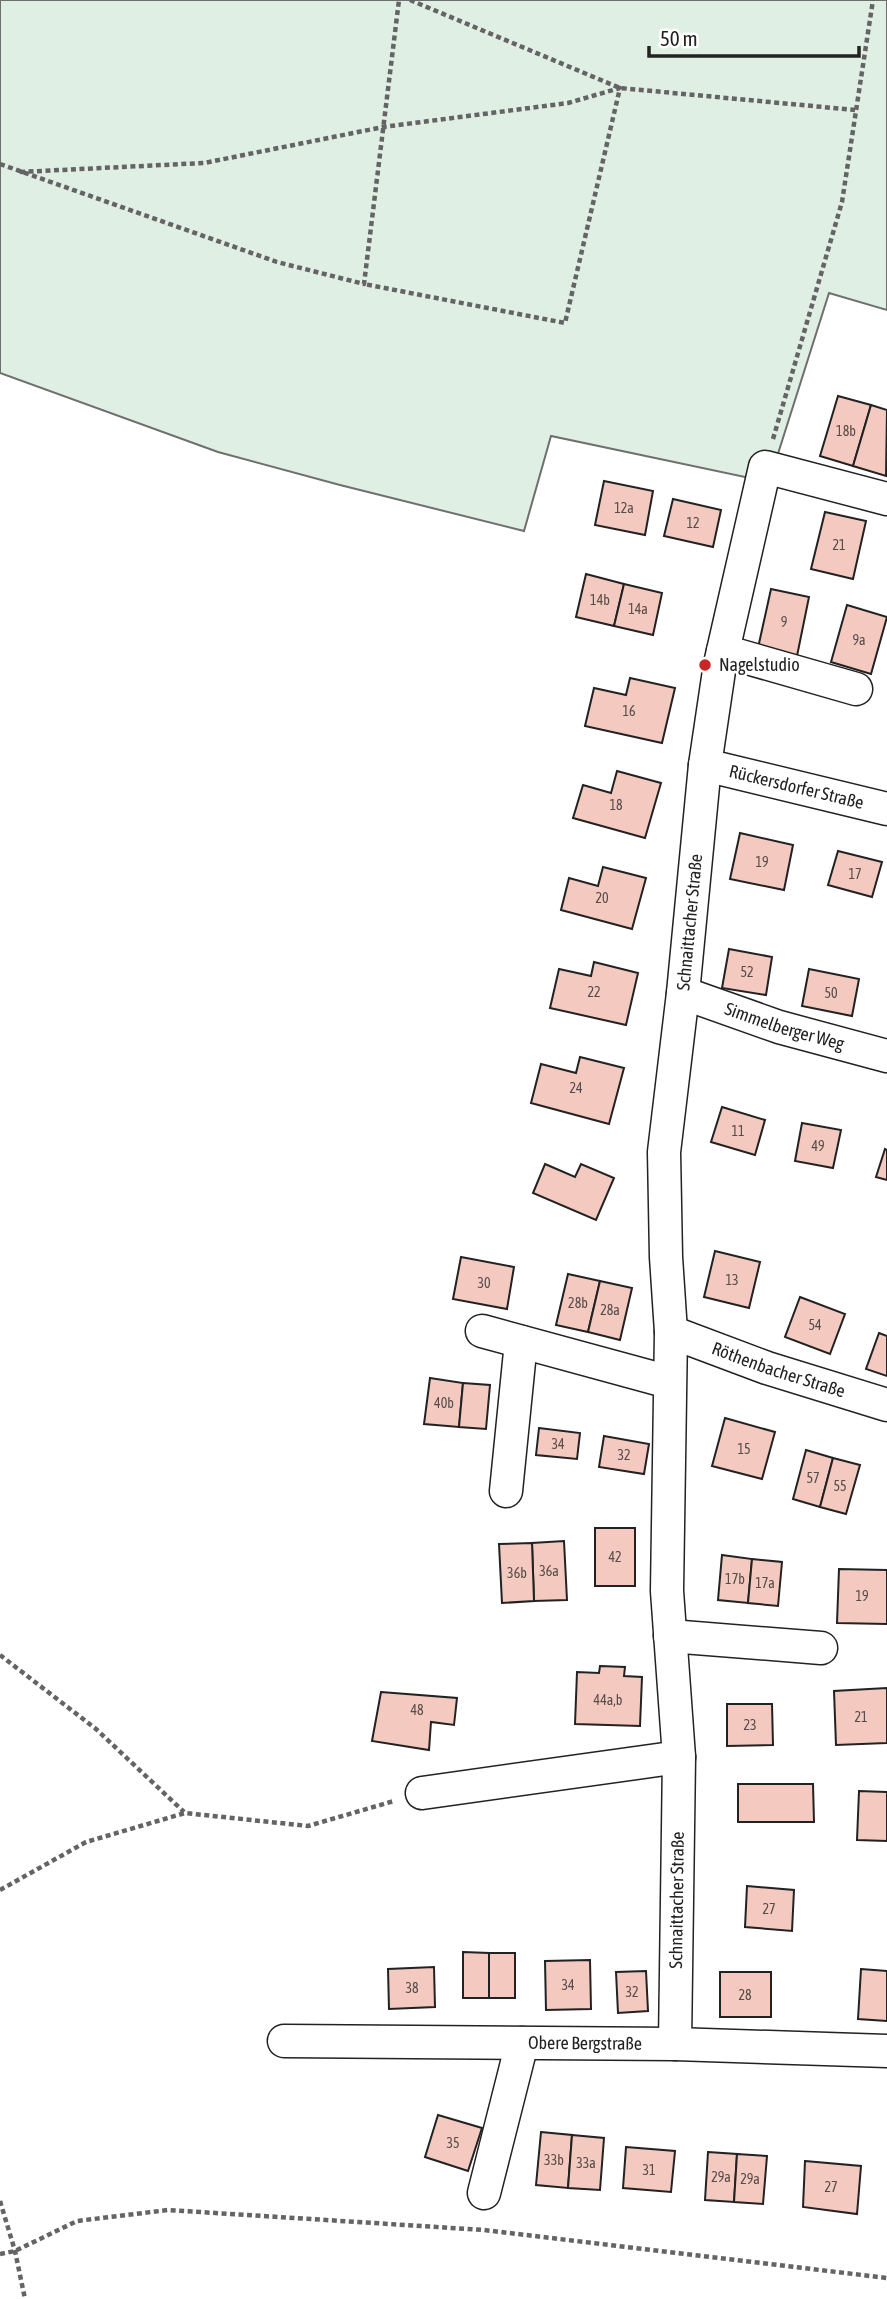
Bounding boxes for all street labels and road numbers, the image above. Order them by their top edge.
street label: Rückersdorfer Straße [727,760,866,813]
street label: Schnaittacher Straße [672,853,706,991]
street label: Simmelberger Weg [722,998,847,1054]
street label: Röthenbacher Straße [709,1337,848,1401]
street label: Schnaittacher Straße [665,1831,688,1969]
street label: Obere Bergstraße [528,2032,642,2054]

